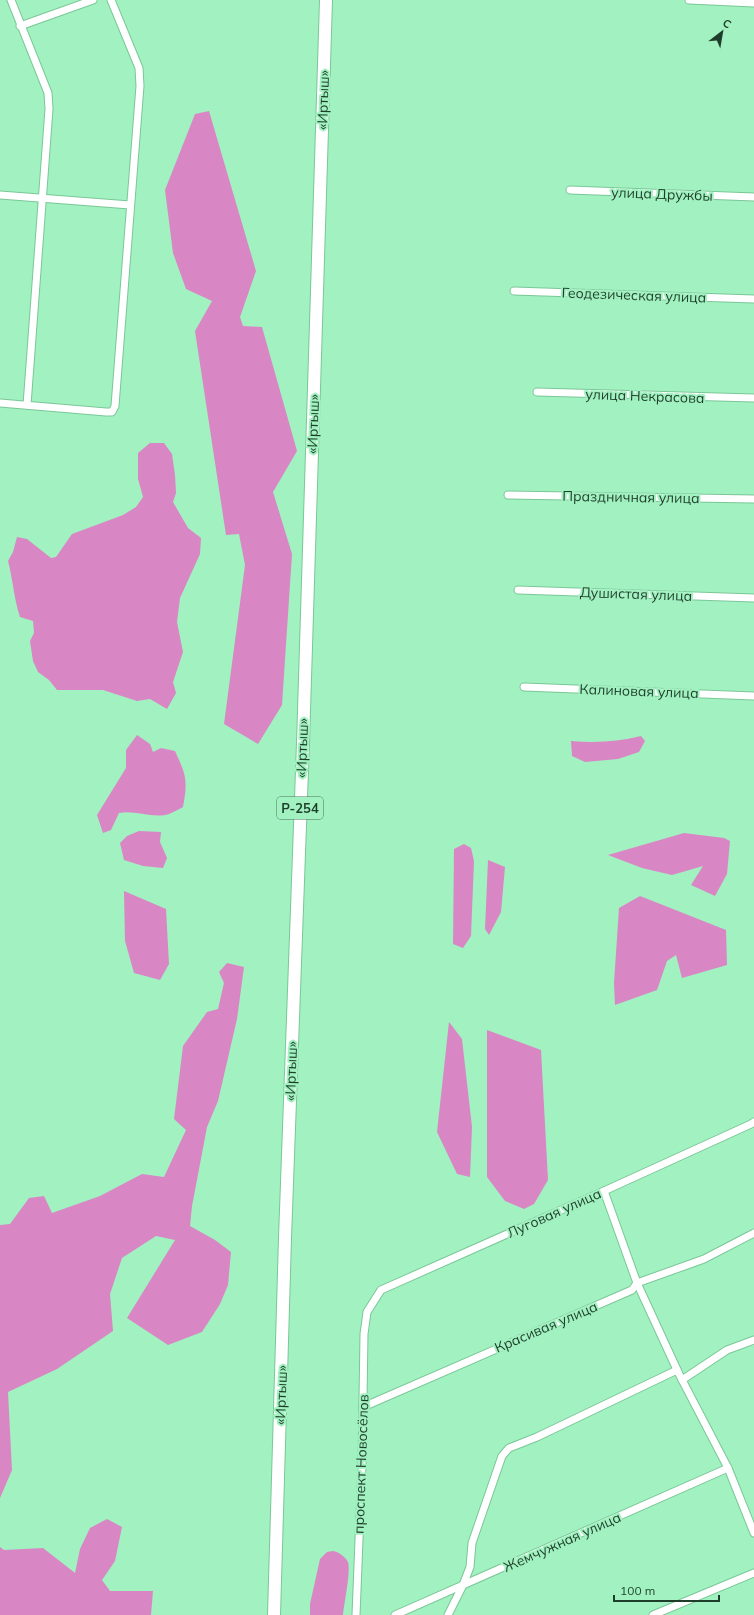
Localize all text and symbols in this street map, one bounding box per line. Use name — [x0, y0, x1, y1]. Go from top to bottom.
north arrow — [702, 12, 742, 52]
text: С — [720, 15, 734, 32]
street label: «Иртыш» — [313, 70, 333, 130]
street label: улица Дружбы — [611, 183, 713, 205]
street label: Геодезическая улица — [561, 283, 707, 307]
street label: улица Некрасова — [585, 385, 705, 407]
street label: «Иртыш» — [303, 394, 323, 454]
street label: Праздничная улица — [562, 487, 700, 507]
street label: Душистая улица — [580, 583, 692, 605]
street label: Калиновая улица — [579, 680, 699, 702]
street label: «Иртыш» — [292, 718, 312, 778]
road number: Р-254 — [277, 797, 323, 819]
street label: «Иртыш» — [281, 1041, 301, 1101]
street label: Луговая улица — [504, 1184, 604, 1242]
street label: Красивая улица — [492, 1297, 600, 1357]
street label: «Иртыш» — [271, 1365, 291, 1425]
street label: проспект Новосёлов — [350, 1394, 372, 1534]
street label: Жемчужная улица — [500, 1508, 624, 1576]
scale bar — [614, 1577, 719, 1603]
text: 100 m — [620, 1583, 655, 1598]

